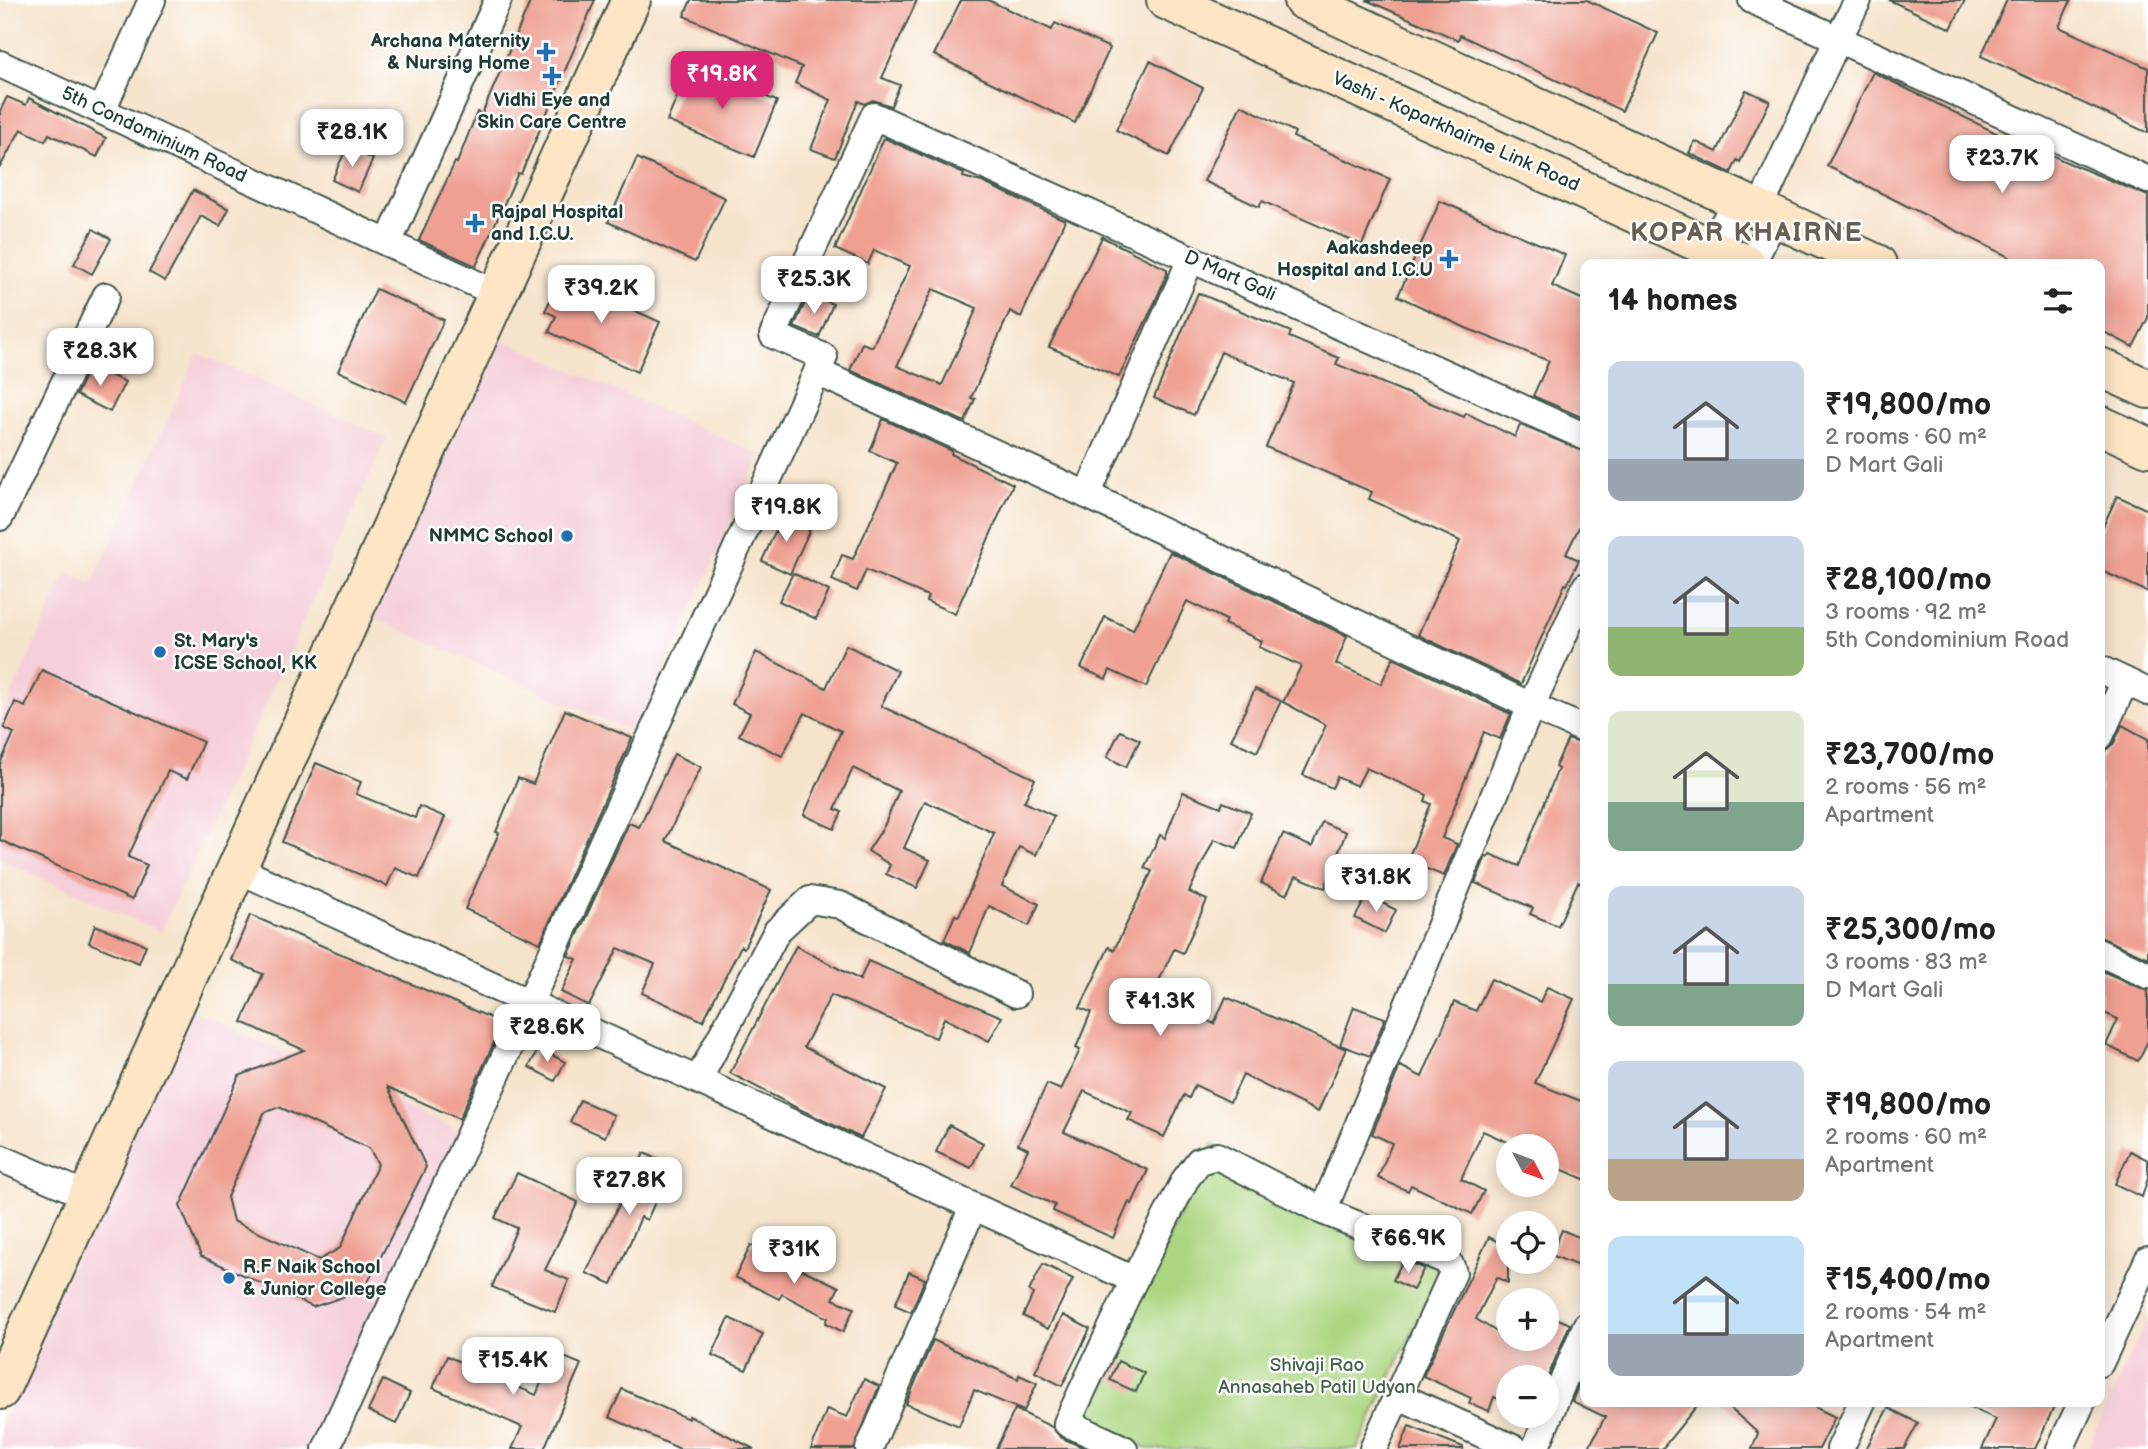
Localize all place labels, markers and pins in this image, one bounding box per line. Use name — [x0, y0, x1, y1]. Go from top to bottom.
place label: Archana Maternity & Nursing Home — [370, 30, 530, 75]
marker: Archana Maternity & Nursing Home — [536, 42, 556, 62]
pin: ₹19.8K — [665, 52, 779, 111]
marker: Vidhi Eye and Skin Care Centre — [542, 66, 562, 86]
place label: Vidhi Eye and Skin Care Centre — [478, 89, 627, 134]
pin: ₹28.1K — [295, 110, 409, 169]
pin: ₹23.7K — [1945, 136, 2059, 195]
place label: Rajpal Hospital and I.C.U. — [491, 201, 623, 246]
marker: Rajpal Hospital and I.C.U. — [465, 213, 485, 233]
place label: Aakashdeep Hospital and I.C.U — [1277, 237, 1433, 282]
marker: Aakashdeep Hospital and I.C.U — [1439, 249, 1459, 269]
pin: ₹25.3K — [757, 256, 871, 316]
pin: ₹39.2K — [544, 266, 658, 325]
pin: ₹28.3K — [43, 328, 157, 388]
pin: ₹19.8K — [729, 484, 843, 544]
place label: NMMC School — [429, 525, 553, 548]
marker: NMMC School — [559, 528, 575, 544]
place label: St. Mary's ICSE School, KK — [174, 630, 317, 675]
marker: St. Mary's ICSE School, KK — [152, 644, 168, 660]
pin: ₹31.8K — [1319, 855, 1433, 914]
pin: ₹41.3K — [1103, 978, 1217, 1038]
pin: ₹28.6K — [490, 1004, 604, 1064]
pin: ₹27.8K — [572, 1158, 686, 1217]
pin: ₹66.9K — [1351, 1216, 1465, 1275]
pin: ₹31K — [753, 1226, 835, 1286]
place label: R.F Naik School & Junior College — [243, 1256, 387, 1301]
marker: R.F Naik School & Junior College — [221, 1270, 237, 1286]
pin: ₹15.4K — [456, 1338, 570, 1397]

